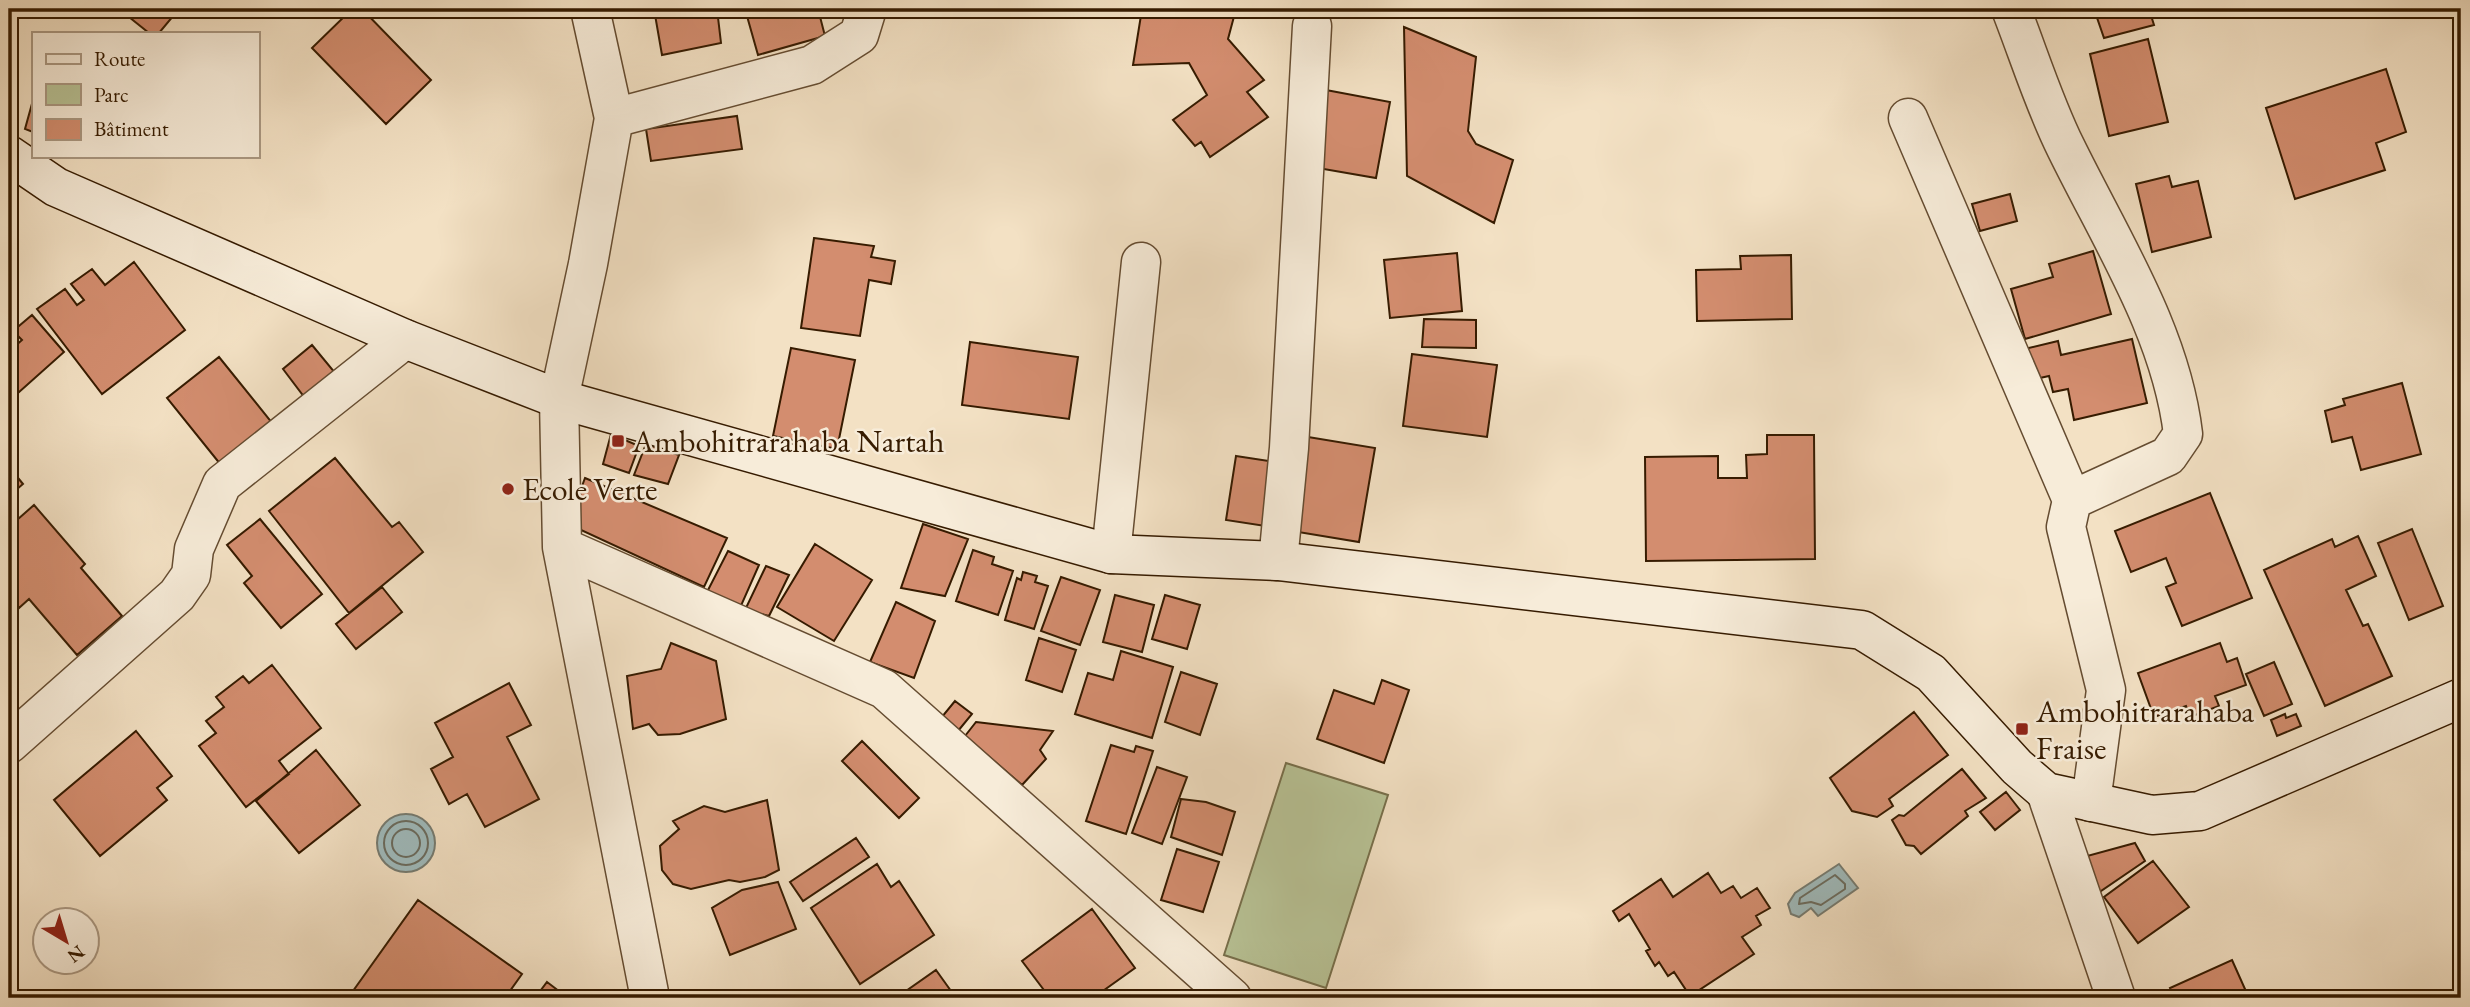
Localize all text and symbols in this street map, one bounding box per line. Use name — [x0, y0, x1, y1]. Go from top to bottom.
legend — [32, 32, 259, 158]
text: Route — [94, 45, 145, 72]
text: Parc — [94, 81, 128, 108]
text: Bâtiment — [94, 115, 169, 142]
place label: Ambohitrarahaba Nartah — [631, 420, 945, 462]
marker: Ambohitrarahaba Nartah — [610, 433, 626, 449]
place label: Ecole Verte — [522, 468, 658, 510]
marker: Ecole Verte — [500, 481, 516, 497]
place label: Ambohitrarahaba Fraise — [2035, 690, 2254, 769]
marker: Ambohitrarahaba Fraise — [2014, 721, 2030, 737]
north arrow — [32, 906, 102, 976]
text: N — [62, 939, 90, 969]

